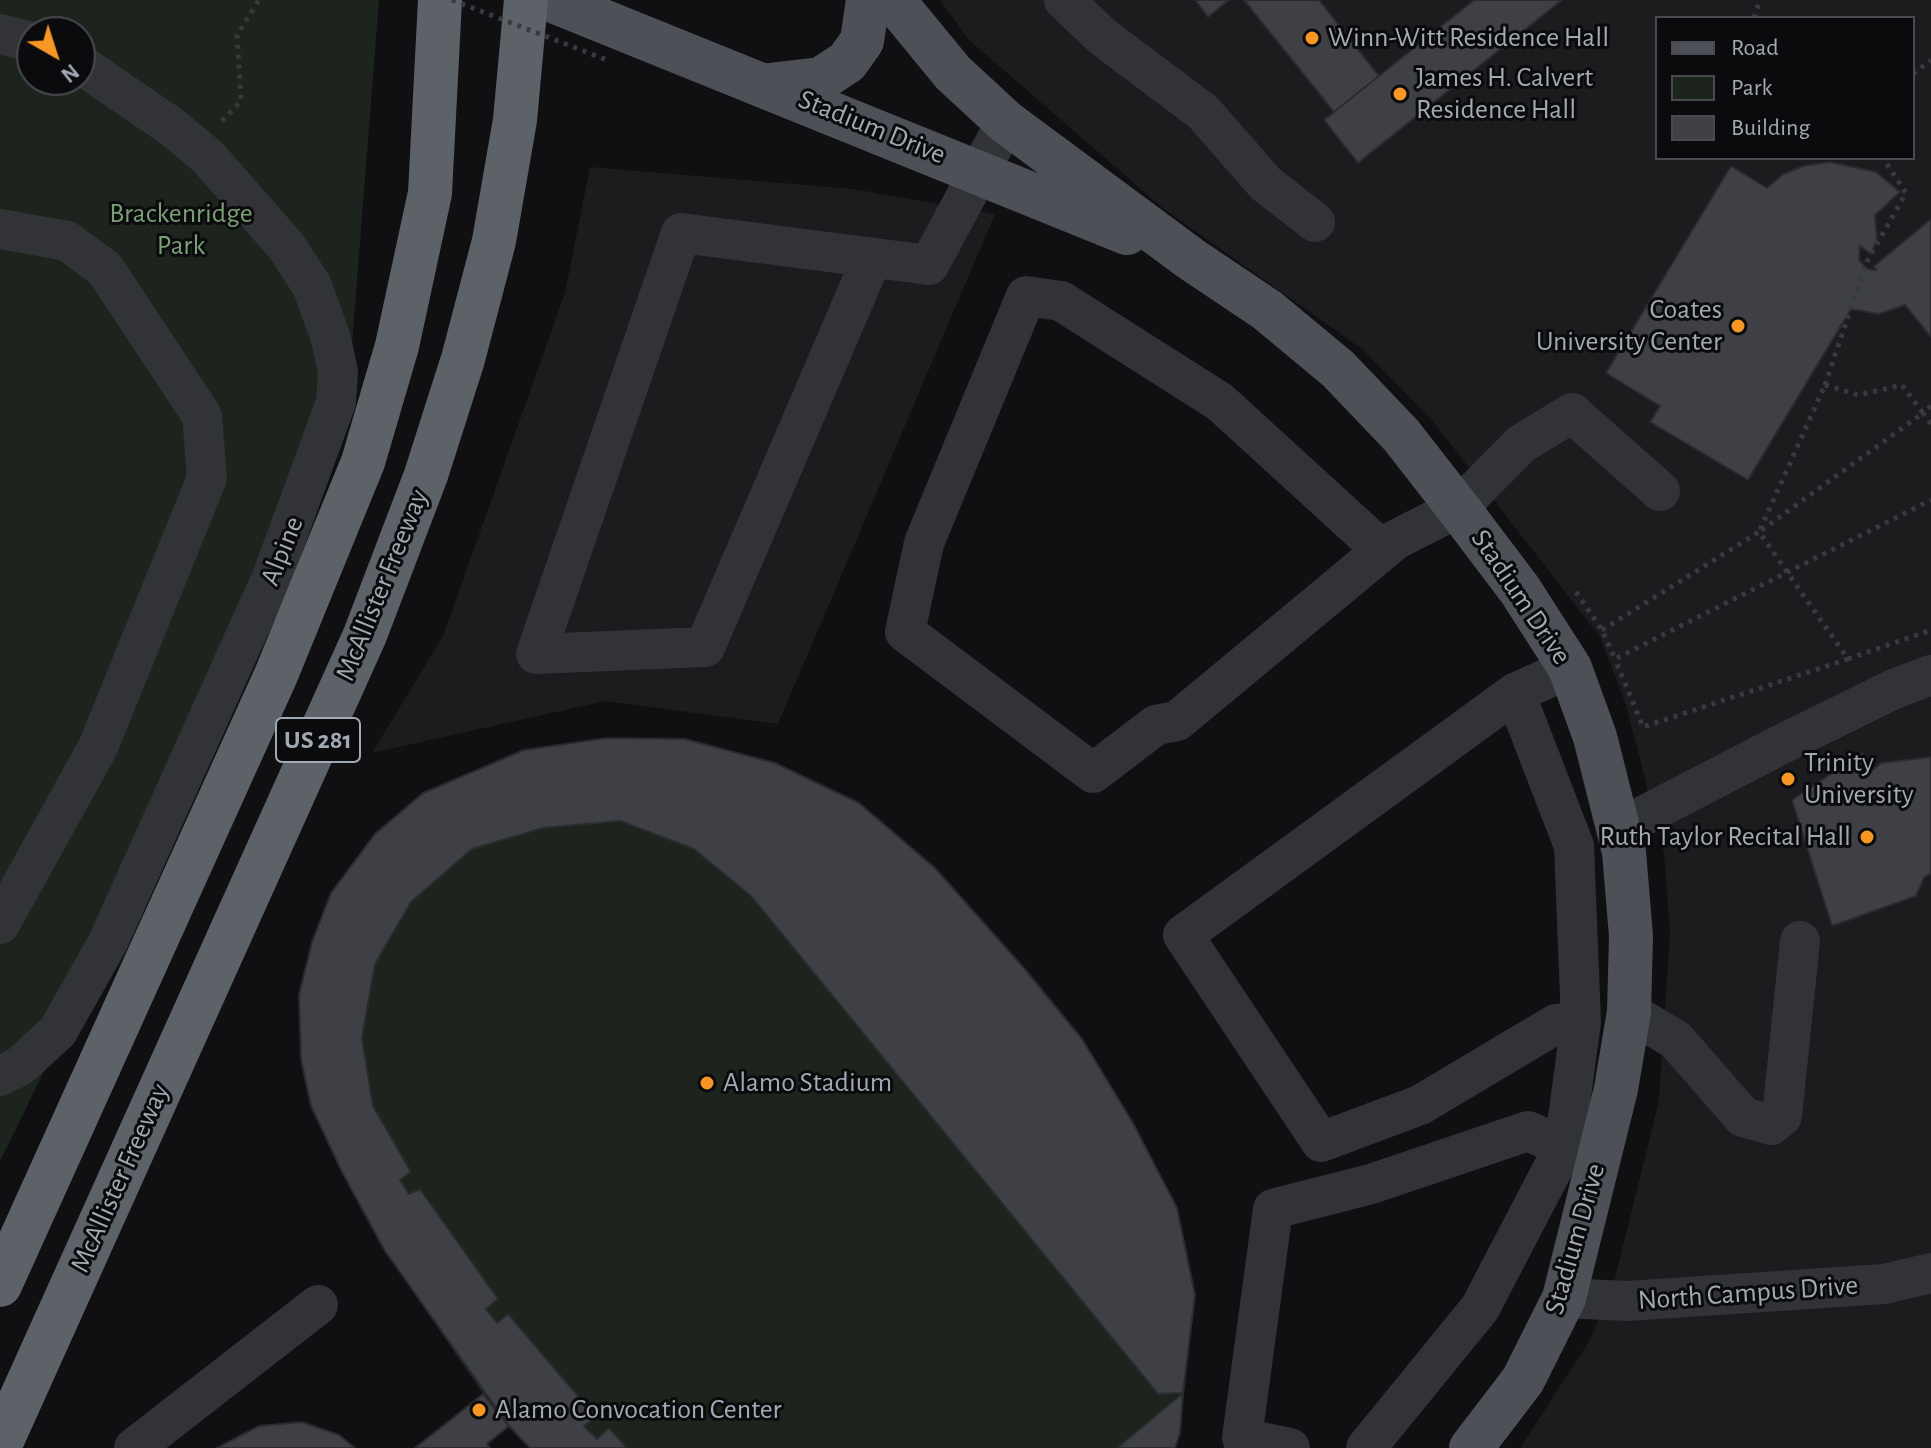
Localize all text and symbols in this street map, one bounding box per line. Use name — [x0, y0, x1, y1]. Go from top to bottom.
north arrow — [16, 16, 96, 96]
legend — [1655, 16, 1915, 160]
place label: Winn-Witt Residence Hall — [1328, 21, 1609, 55]
marker: Winn-Witt Residence Hall — [1303, 29, 1321, 47]
text: Road — [1731, 36, 1779, 60]
text: N — [57, 60, 83, 86]
place label: James H. Calvert Residence Hall — [1416, 61, 1593, 127]
text: Park — [1731, 76, 1772, 100]
street label: Stadium Drive — [794, 82, 950, 172]
marker: James H. Calvert Residence Hall — [1391, 85, 1409, 103]
text: Building — [1731, 116, 1810, 140]
park label: Brackenridge Park — [109, 197, 253, 263]
place label: Coates University Center — [1536, 293, 1722, 359]
marker: Coates University Center — [1729, 317, 1747, 335]
street label: McAllister Freeway — [328, 484, 436, 686]
street label: Alpine — [253, 512, 311, 590]
street label: Stadium Drive — [1464, 523, 1578, 671]
road number: US 281 — [276, 718, 360, 762]
place label: Trinity University — [1804, 746, 1914, 812]
marker: Trinity University — [1779, 770, 1797, 788]
place label: Ruth Taylor Recital Hall — [1599, 820, 1851, 854]
marker: Ruth Taylor Recital Hall — [1858, 828, 1876, 846]
place label: Alamo Stadium — [723, 1066, 892, 1100]
marker: Alamo Stadium — [698, 1074, 716, 1092]
street label: McAllister Freeway — [63, 1078, 177, 1278]
street label: Stadium Drive — [1537, 1160, 1613, 1318]
street label: North Campus Drive — [1637, 1269, 1859, 1317]
place label: Alamo Convocation Center — [495, 1393, 782, 1427]
marker: Alamo Convocation Center — [470, 1401, 488, 1419]

